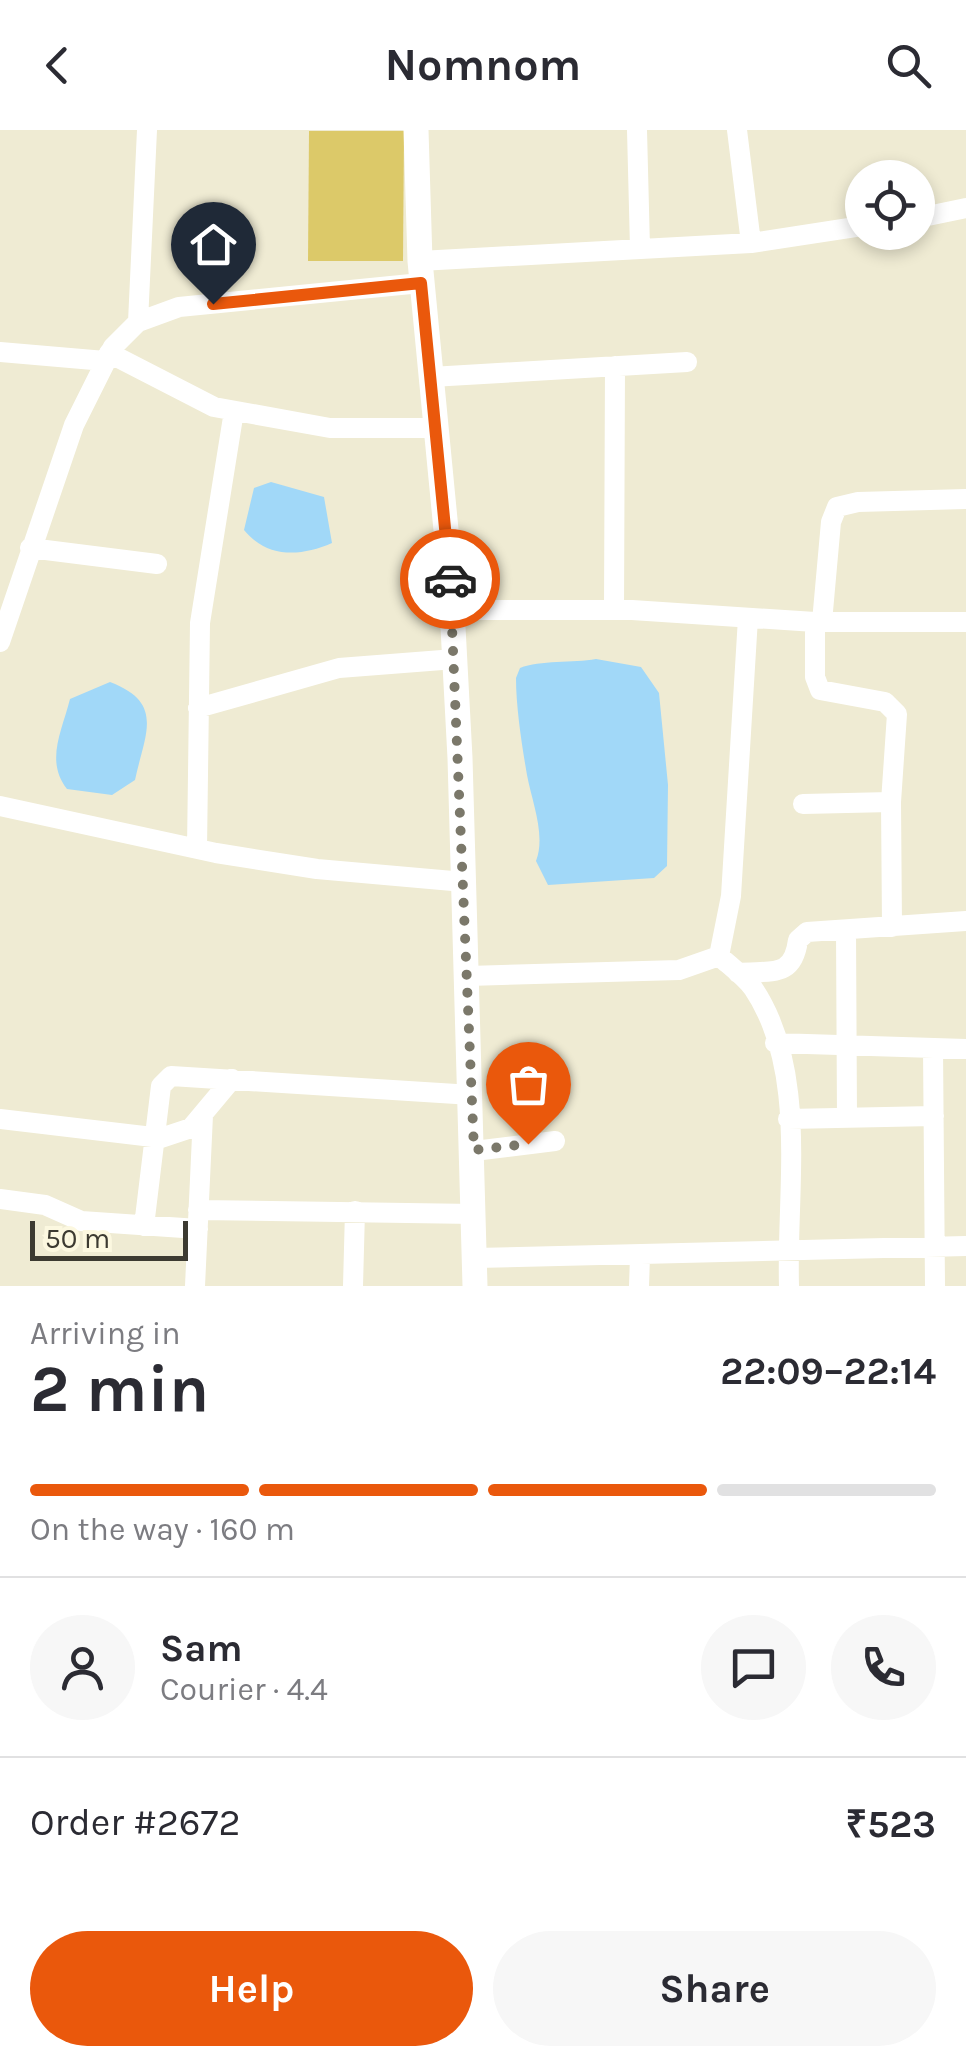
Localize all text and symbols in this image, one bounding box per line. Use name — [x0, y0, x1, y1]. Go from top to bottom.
icon: back — [30, 38, 85, 93]
icon: search — [881, 38, 936, 93]
text: Nomnom — [385, 39, 581, 91]
map controls — [845, 160, 935, 250]
button: locate — [845, 160, 935, 250]
pin — [171, 202, 256, 305]
icon: home — [186, 217, 241, 272]
courier — [400, 529, 500, 629]
icon: car — [423, 552, 478, 607]
pin — [486, 1042, 571, 1145]
icon: bag — [501, 1057, 556, 1112]
scale bar — [30, 1216, 188, 1260]
text: 50 m — [45, 1222, 110, 1255]
text: Arriving in — [30, 1315, 181, 1352]
text: 22:09–22:14 — [720, 1349, 936, 1394]
text: 2 min — [30, 1351, 209, 1427]
text: On the way · 160 m — [30, 1511, 295, 1548]
button: person — [30, 1615, 135, 1720]
button: chat — [701, 1615, 806, 1720]
button: phone — [831, 1615, 936, 1720]
text: Sam — [160, 1626, 243, 1671]
text: Courier · 4.4 — [160, 1671, 328, 1708]
text: Order #2672 — [30, 1800, 240, 1845]
text: ₹523 — [846, 1802, 936, 1847]
button: Help — [30, 1931, 473, 2046]
button: Share — [493, 1931, 936, 2046]

